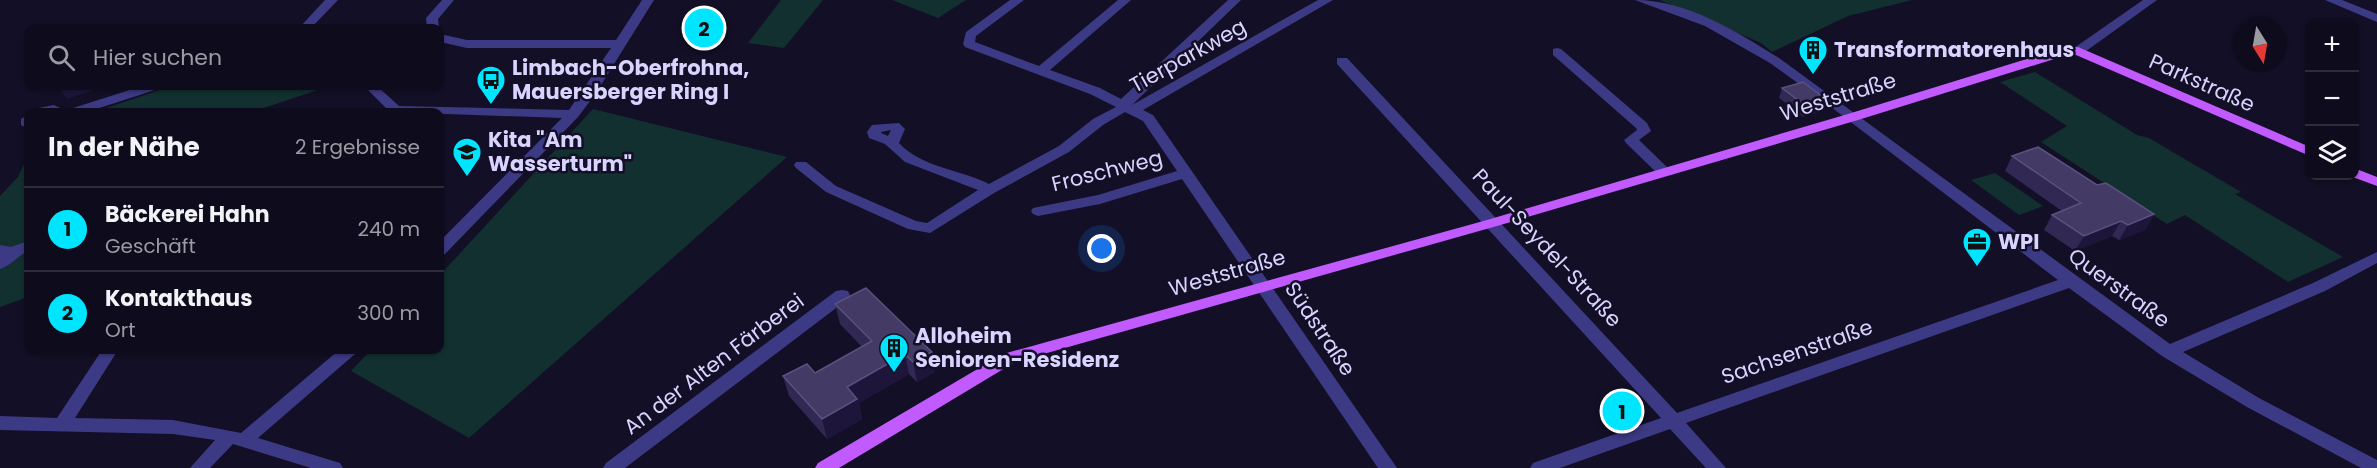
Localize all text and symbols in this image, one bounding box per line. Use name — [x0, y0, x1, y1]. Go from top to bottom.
pin: 2 — [684, 6, 724, 51]
street label: Tierparkweg — [1124, 12, 1251, 99]
north arrow — [2233, 18, 2287, 72]
map controls — [2305, 18, 2359, 180]
button: + — [2305, 18, 2359, 72]
search box — [24, 24, 444, 90]
building icon: Transformatorenhaus — [1797, 34, 1829, 76]
place label: Transformatorenhaus — [1834, 35, 2074, 64]
icon: search — [45, 41, 78, 74]
text: Hier suchen — [93, 42, 222, 73]
street label: Parkstraße — [2145, 46, 2260, 119]
place label: Limbach-Oberfrohna, Mauersberger Ring I — [512, 53, 749, 106]
bus stop icon: Limbach-Oberfrohna, Mauersberger Ring I — [475, 64, 507, 106]
street label: Weststraße — [1776, 65, 1900, 128]
button: − — [2305, 72, 2359, 126]
place label: Kita "Am Wasserturm" — [488, 125, 632, 178]
button: layers — [2305, 126, 2359, 180]
text: In der Nähe — [48, 129, 200, 165]
text: 2 Ergebnisse — [295, 133, 420, 161]
school or university icon: Kita "Am Wasserturm" — [451, 136, 483, 178]
street label: Froschweg — [1048, 143, 1165, 198]
street label: Paul-Seydel-Straße — [1466, 162, 1629, 333]
text: Bäckerei Hahn — [105, 199, 270, 230]
text: 1 — [64, 215, 71, 243]
text: 240 m — [357, 215, 420, 243]
office icon: WPI — [1961, 226, 1993, 268]
place label: WPI — [1998, 227, 2039, 256]
text: Geschäft — [105, 232, 196, 260]
your location — [1087, 234, 1116, 263]
street label: Querstraße — [2063, 241, 2176, 334]
street label: Weststraße — [1165, 242, 1289, 303]
street label: Südstraße — [1278, 276, 1363, 382]
text: Kontakthaus — [105, 283, 252, 314]
street label: An der Alten Färberei — [618, 286, 810, 441]
text: 2 — [62, 299, 73, 327]
text: 300 m — [357, 299, 420, 327]
street label: Sachsenstraße — [1717, 312, 1876, 391]
text: Ort — [105, 316, 135, 344]
place label: Alloheim Senioren-Residenz — [915, 321, 1119, 374]
building icon: Alloheim Senioren-Residenz — [878, 332, 910, 374]
pin: 1 — [1602, 388, 1642, 434]

